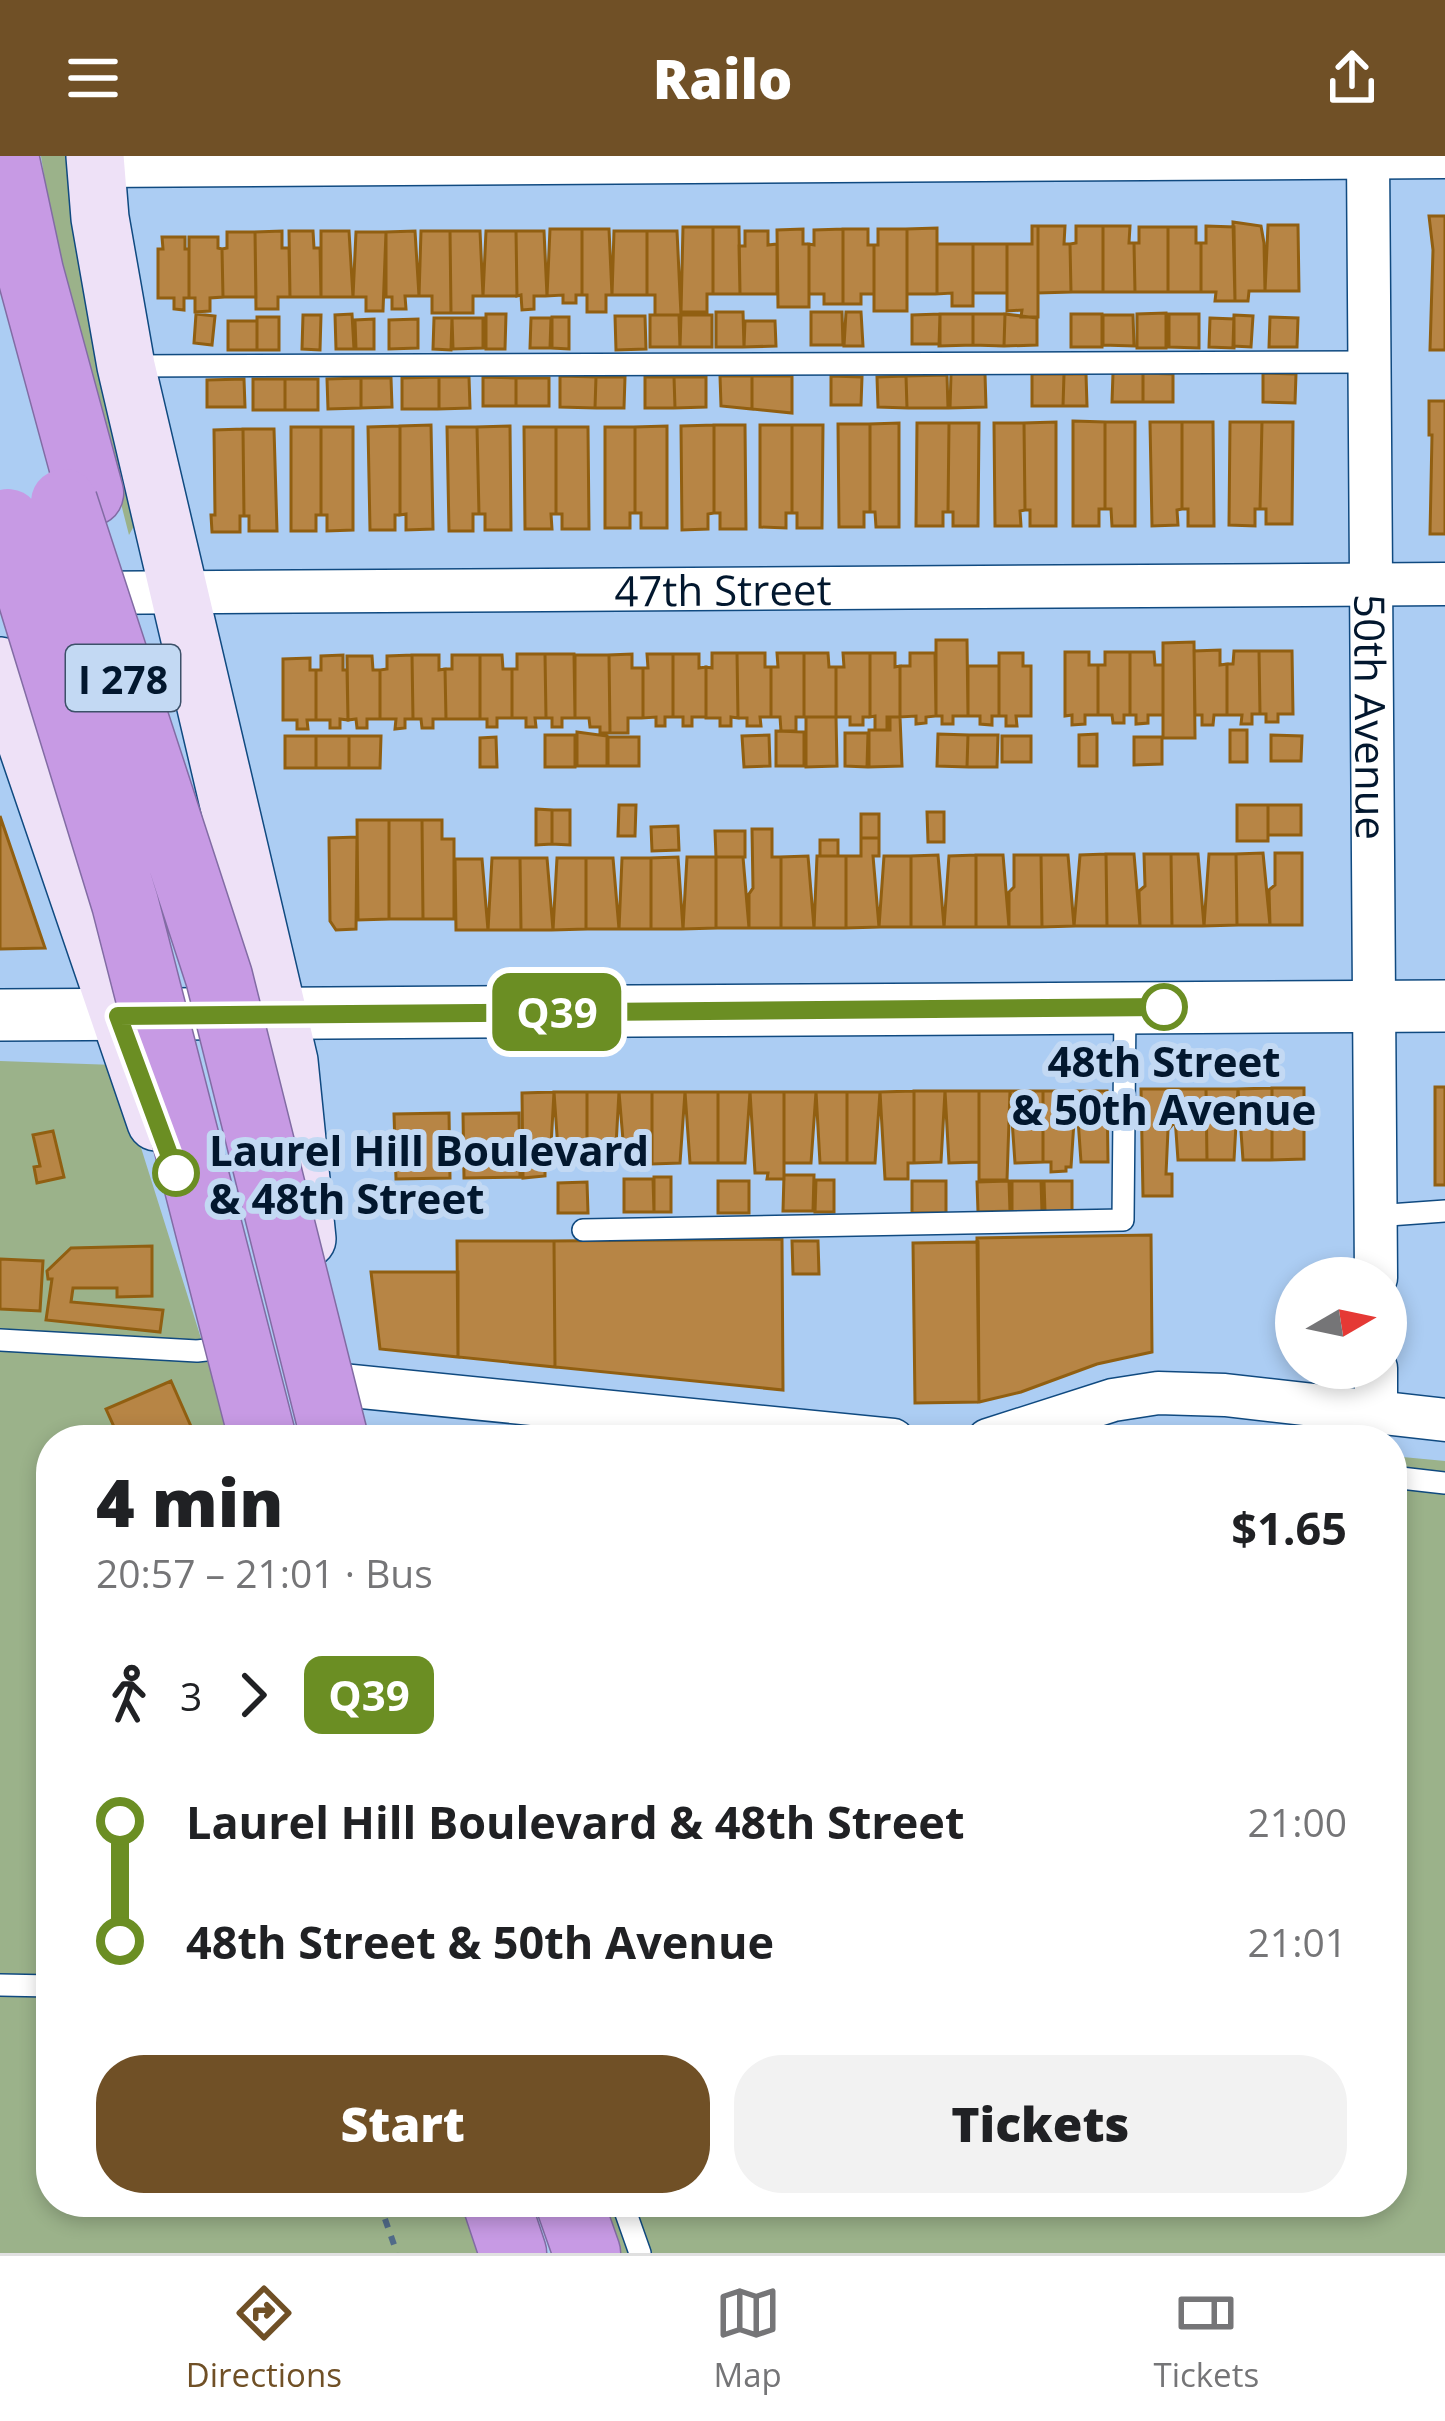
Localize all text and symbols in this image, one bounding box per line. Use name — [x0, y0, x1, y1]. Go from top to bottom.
text: Railo — [653, 41, 792, 115]
icon: menu — [60, 45, 126, 111]
icon: share — [1319, 45, 1385, 111]
street label: 47th Street — [614, 560, 832, 618]
street label: 50th Avenue — [1343, 594, 1401, 840]
road number: I 278 — [66, 645, 180, 711]
line badge: Q39 — [488, 973, 626, 1051]
text: Q39 — [516, 983, 598, 1040]
marker: 48th Street & 50th Avenue — [1142, 985, 1186, 1029]
place label: 48th Street & 50th Avenue — [1012, 1032, 1316, 1137]
place label: Laurel Hill Boulevard & 48th Street — [209, 1121, 649, 1226]
marker: Laurel Hill Boulevard & 48th Street — [154, 1151, 198, 1195]
north arrow — [1275, 1257, 1407, 1389]
map controls — [1275, 1257, 1407, 1389]
text: 4 min — [96, 1456, 284, 1546]
text: $1.65 — [1231, 1497, 1347, 1558]
text: 20:57 – 21:01 · Bus — [96, 1546, 433, 1599]
icon: walk — [96, 1662, 162, 1728]
icon: forward — [220, 1662, 286, 1728]
text: Q39 — [328, 1666, 410, 1723]
text: 3 — [180, 1669, 202, 1722]
text: Laurel Hill Boulevard & 48th Street — [186, 1791, 964, 1852]
text: 21:00 — [1248, 1795, 1347, 1848]
text: 48th Street & 50th Avenue — [186, 1911, 774, 1972]
text: 21:01 — [1248, 1915, 1347, 1968]
button: Start — [96, 2055, 710, 2193]
button: Tickets — [734, 2055, 1347, 2193]
tab: Directions — [186, 2280, 342, 2397]
tab: Map — [714, 2280, 782, 2397]
tab: Tickets — [1153, 2280, 1259, 2397]

